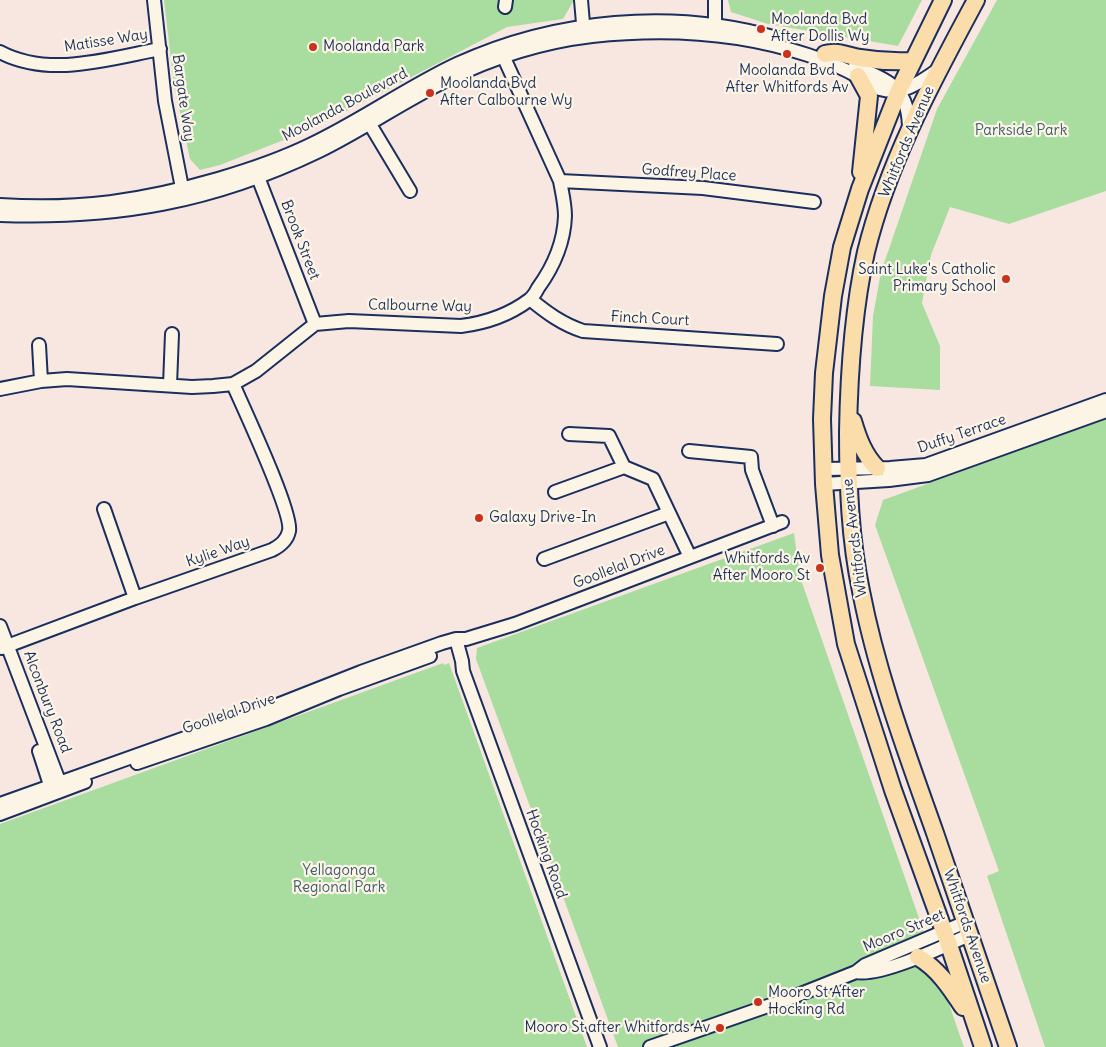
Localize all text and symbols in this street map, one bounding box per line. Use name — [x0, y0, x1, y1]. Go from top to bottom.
place label: Moolanda Bvd After Dollis Wy — [771, 11, 869, 46]
marker: Moolanda Bvd After Dollis Wy — [755, 23, 767, 35]
street label: Matisse Way — [63, 26, 149, 56]
place label: Moolanda Park — [323, 38, 424, 56]
marker: Moolanda Park — [307, 41, 319, 53]
marker: Moolanda Bvd After Whitfords Av — [781, 48, 793, 60]
street label: Bargate Way — [168, 53, 198, 143]
place label: Moolanda Bvd After Whitfords Av — [726, 62, 848, 97]
street label: Moolanda Boulevard — [279, 64, 411, 146]
place label: Moolanda Bvd After Calbourne Wy — [440, 75, 573, 110]
street label: Whitfords Avenue — [875, 84, 939, 200]
marker: Moolanda Bvd After Calbourne Wy — [424, 87, 436, 99]
park label: Parkside Park — [975, 122, 1067, 140]
street label: Godfrey Place — [641, 161, 737, 185]
street label: Brook Street — [277, 198, 323, 282]
place label: Saint Luke's Catholic Primary School — [858, 261, 996, 296]
marker: Saint Luke's Catholic Primary School — [1000, 273, 1012, 285]
street label: Calbourne Way — [368, 296, 472, 316]
street label: Finch Court — [610, 308, 690, 330]
street label: Duffy Terrace — [915, 410, 1009, 458]
street label: Whitfords Avenue — [839, 478, 871, 598]
place label: Galaxy Drive-In — [489, 509, 596, 527]
marker: Galaxy Drive-In — [473, 512, 485, 524]
street label: Kylie Way — [184, 533, 252, 571]
street label: Goollelal Drive — [571, 541, 667, 593]
place label: Whitfords Av After Mooro St — [713, 550, 810, 585]
marker: Whitfords Av After Mooro St — [814, 562, 826, 574]
street label: Alconbury Road — [19, 648, 75, 756]
street label: Goollelal Drive — [180, 690, 278, 738]
street label: Hocking Road — [522, 807, 570, 901]
park label: Yellagonga Regional Park — [293, 862, 385, 897]
street label: Whitfords Avenue — [939, 867, 995, 985]
street label: Mooro Street — [860, 906, 948, 956]
place label: Mooro St After Hocking Rd — [768, 984, 865, 1019]
marker: Mooro St After Hocking Rd — [752, 996, 764, 1008]
place label: Mooro St after Whitfords Av — [524, 1019, 710, 1037]
marker: Mooro St after Whitfords Av — [714, 1022, 726, 1034]

